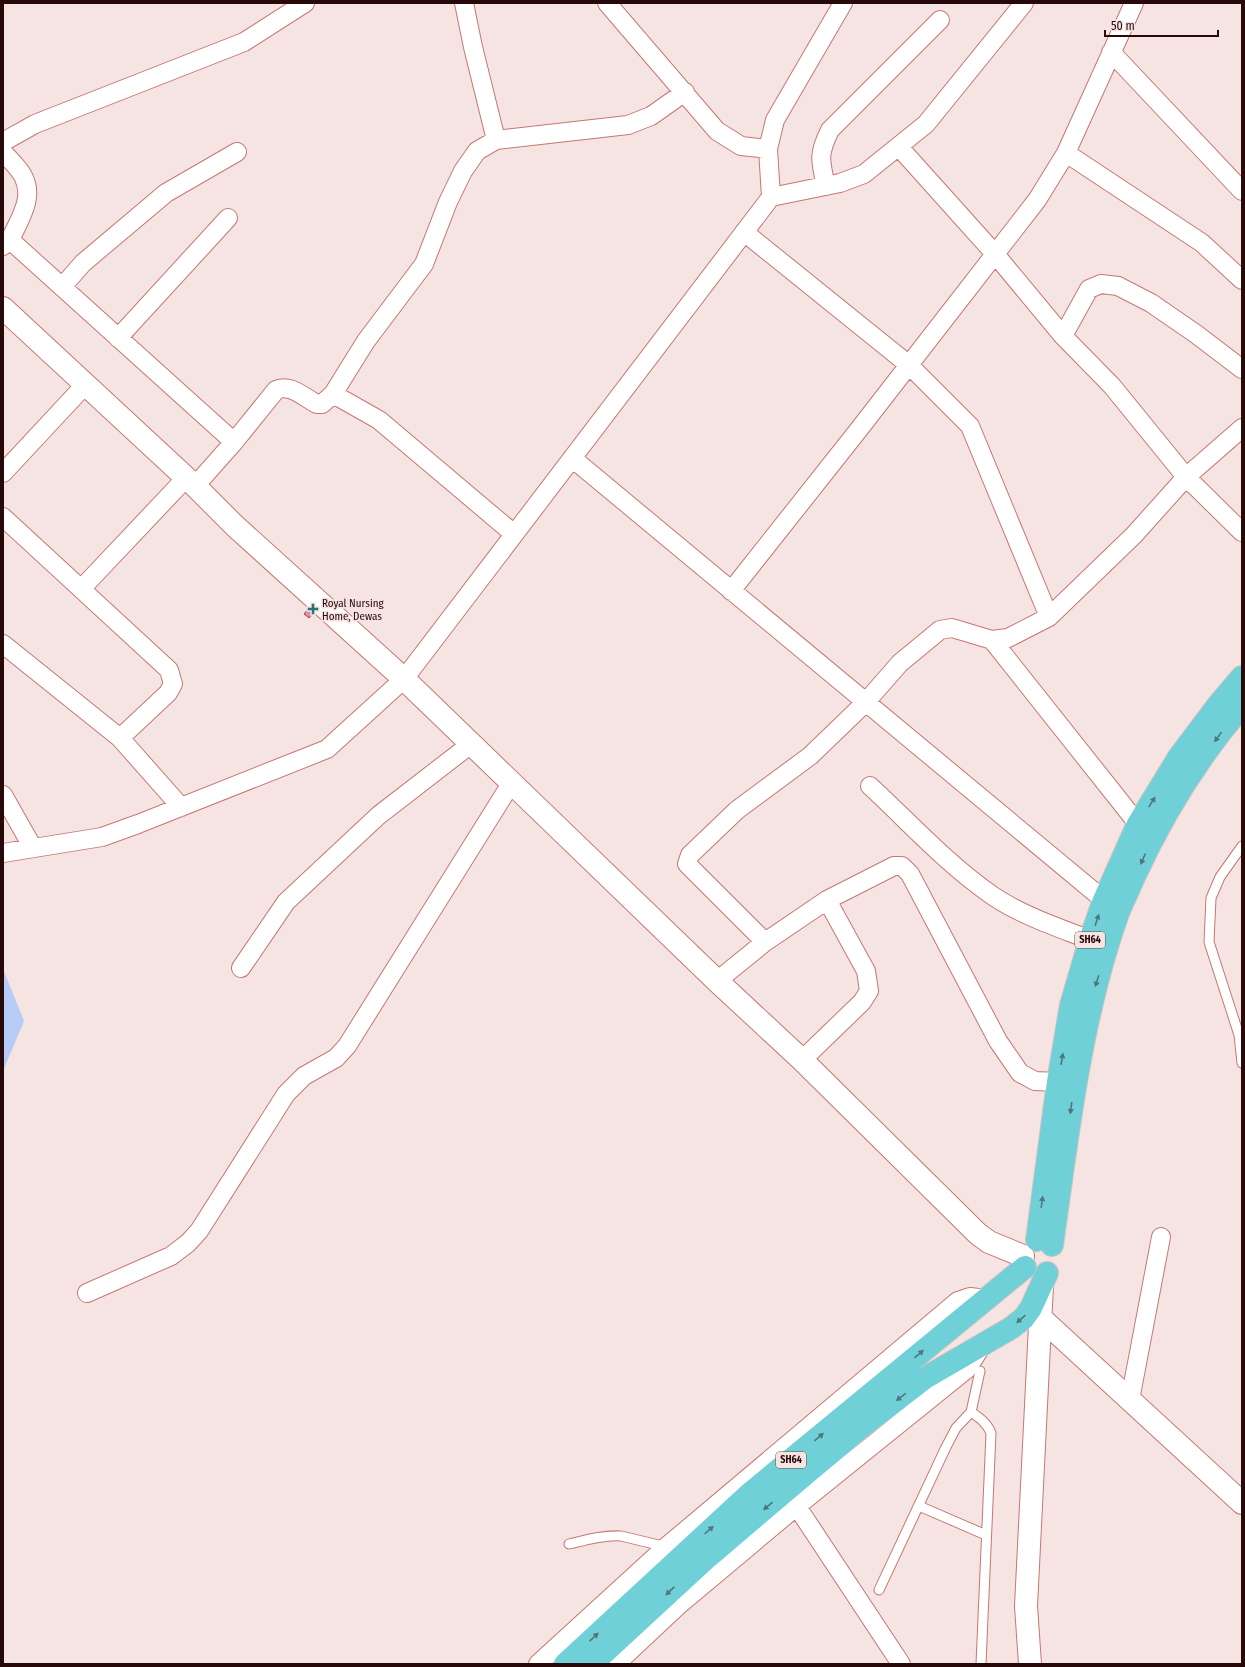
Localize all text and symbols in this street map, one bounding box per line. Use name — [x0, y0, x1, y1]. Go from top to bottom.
scale bar — [1105, 12, 1218, 38]
text: 50 m — [1111, 19, 1135, 33]
place label: Royal Nursing Home, Dewas — [322, 597, 384, 623]
marker: Royal Nursing Home, Dewas — [307, 603, 319, 615]
one-way arrow — [1214, 732, 1222, 742]
one-way arrow — [1148, 796, 1155, 808]
one-way arrow — [1139, 853, 1146, 865]
one-way arrow — [1094, 913, 1100, 925]
road number: SH64 — [1075, 932, 1105, 948]
one-way arrow — [1094, 975, 1100, 987]
one-way arrow — [1059, 1053, 1065, 1065]
one-way arrow — [1068, 1102, 1074, 1114]
one-way arrow — [1039, 1196, 1045, 1208]
one-way arrow — [1016, 1314, 1027, 1323]
one-way arrow — [914, 1350, 925, 1358]
one-way arrow — [895, 1392, 906, 1401]
one-way arrow — [814, 1432, 824, 1441]
road number: SH64 — [776, 1452, 806, 1468]
one-way arrow — [762, 1501, 773, 1510]
one-way arrow — [705, 1526, 714, 1535]
one-way arrow — [665, 1587, 675, 1596]
one-way arrow — [588, 1633, 599, 1642]

